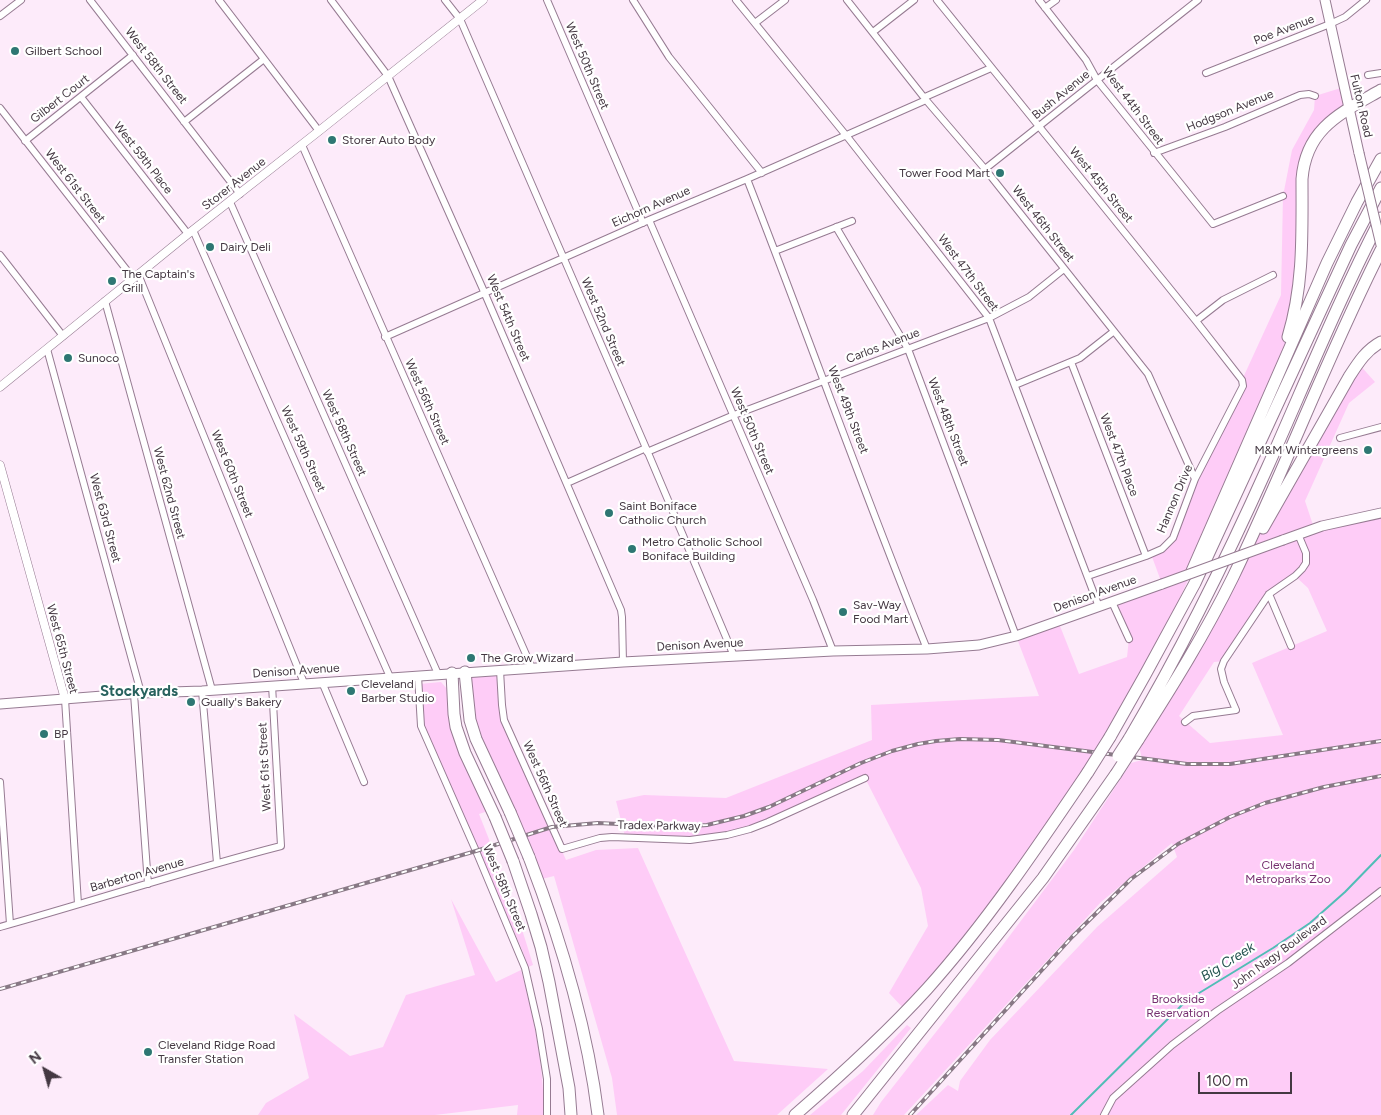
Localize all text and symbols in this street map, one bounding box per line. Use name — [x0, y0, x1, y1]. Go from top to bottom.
street label: Poe Avenue — [1252, 12, 1316, 48]
street label: West 50th Street — [562, 20, 612, 112]
street label: West 58th Street — [122, 25, 190, 107]
place label: Gilbert School — [25, 44, 102, 58]
marker: Gilbert School — [9, 45, 21, 57]
street label: West 44th Street — [1099, 64, 1167, 148]
street label: Bush Avenue — [1029, 67, 1093, 123]
street label: Gilbert Court — [28, 72, 92, 126]
street label: Fulton Road — [1347, 73, 1375, 139]
street label: Hodgson Avenue — [1184, 87, 1276, 135]
street label: West 59th Place — [110, 119, 176, 197]
place label: Storer Auto Body — [342, 133, 435, 147]
marker: Storer Auto Body — [326, 134, 338, 146]
street label: West 45th Street — [1066, 144, 1136, 226]
street label: West 61st Street — [42, 146, 108, 226]
street label: Storer Avenue — [199, 155, 269, 213]
place label: Tower Food Mart — [899, 166, 990, 180]
marker: Tower Food Mart — [994, 167, 1006, 179]
street label: Eichorn Avenue — [610, 183, 692, 231]
street label: West 46th Street — [1009, 183, 1077, 265]
street label: West 47th Street — [934, 232, 1002, 314]
place label: Dairy Deli — [220, 240, 271, 254]
marker: Dairy Deli — [204, 241, 216, 253]
place label: The Captain's Grill — [122, 267, 195, 295]
street label: West 54th Street — [483, 272, 533, 364]
marker: The Captain's Grill — [106, 275, 118, 287]
street label: West 52nd Street — [578, 276, 628, 368]
street label: Carlos Avenue — [844, 325, 922, 367]
place label: Sunoco — [78, 351, 119, 365]
marker: Sunoco — [62, 352, 74, 364]
street label: West 56th Street — [402, 357, 452, 447]
street label: West 49th Street — [825, 364, 871, 456]
street label: West 48th Street — [925, 376, 971, 468]
street label: West 50th Street — [727, 385, 777, 477]
street label: West 58th Street — [319, 388, 369, 478]
street label: West 59th Street — [278, 404, 328, 494]
street label: West 47th Place — [1097, 412, 1141, 498]
street label: West 60th Street — [208, 428, 256, 520]
place label: M&M Wintergreens — [1254, 443, 1358, 457]
marker: M&M Wintergreens — [1362, 444, 1374, 456]
street label: West 62nd Street — [150, 446, 188, 540]
street label: Hannon Drive — [1154, 463, 1196, 535]
street label: West 63rd Street — [86, 472, 124, 564]
place label: Saint Boniface Catholic Church — [619, 499, 706, 527]
marker: Saint Boniface Catholic Church — [603, 507, 615, 519]
place label: Metro Catholic School Boniface Building — [642, 535, 762, 563]
marker: Metro Catholic School Boniface Building — [626, 543, 638, 555]
street label: Denison Avenue — [1052, 572, 1138, 616]
place label: Sav-Way Food Mart — [853, 598, 908, 626]
street label: West 65th Street — [43, 603, 81, 695]
marker: Sav-Way Food Mart — [837, 606, 849, 618]
street label: Denison Avenue — [656, 636, 744, 654]
place label: The Grow Wizard — [481, 651, 574, 665]
marker: The Grow Wizard — [465, 652, 477, 664]
street label: Denison Avenue — [252, 661, 340, 681]
place label: Cleveland Barber Studio — [361, 677, 434, 705]
district label: Stockyards — [100, 683, 178, 701]
marker: Cleveland Barber Studio — [345, 685, 357, 697]
place label: Gually's Bakery — [201, 695, 282, 709]
marker: Gually's Bakery — [185, 696, 197, 708]
street label: West 61st Street — [255, 722, 275, 812]
place label: BP — [54, 727, 68, 741]
marker: BP — [38, 728, 50, 740]
street label: West 56th Street — [520, 739, 570, 829]
street label: Tradex Parkway — [617, 818, 701, 834]
street label: West 58th Street — [479, 843, 529, 933]
street label: Barberton Avenue — [88, 855, 186, 895]
park label: Cleveland Metroparks Zoo — [1245, 858, 1331, 886]
street label: John Nagy Boulevard — [1228, 914, 1330, 992]
water label: Big Creek — [1198, 939, 1258, 985]
park label: Brookside Reservation — [1146, 992, 1210, 1020]
place label: Cleveland Ridge Road Transfer Station — [158, 1038, 275, 1066]
north arrow — [20, 1045, 70, 1095]
marker: Cleveland Ridge Road Transfer Station — [142, 1046, 154, 1058]
text: N — [26, 1048, 45, 1068]
scale bar — [1201, 1062, 1295, 1094]
text: 100 m — [1206, 1072, 1248, 1090]

